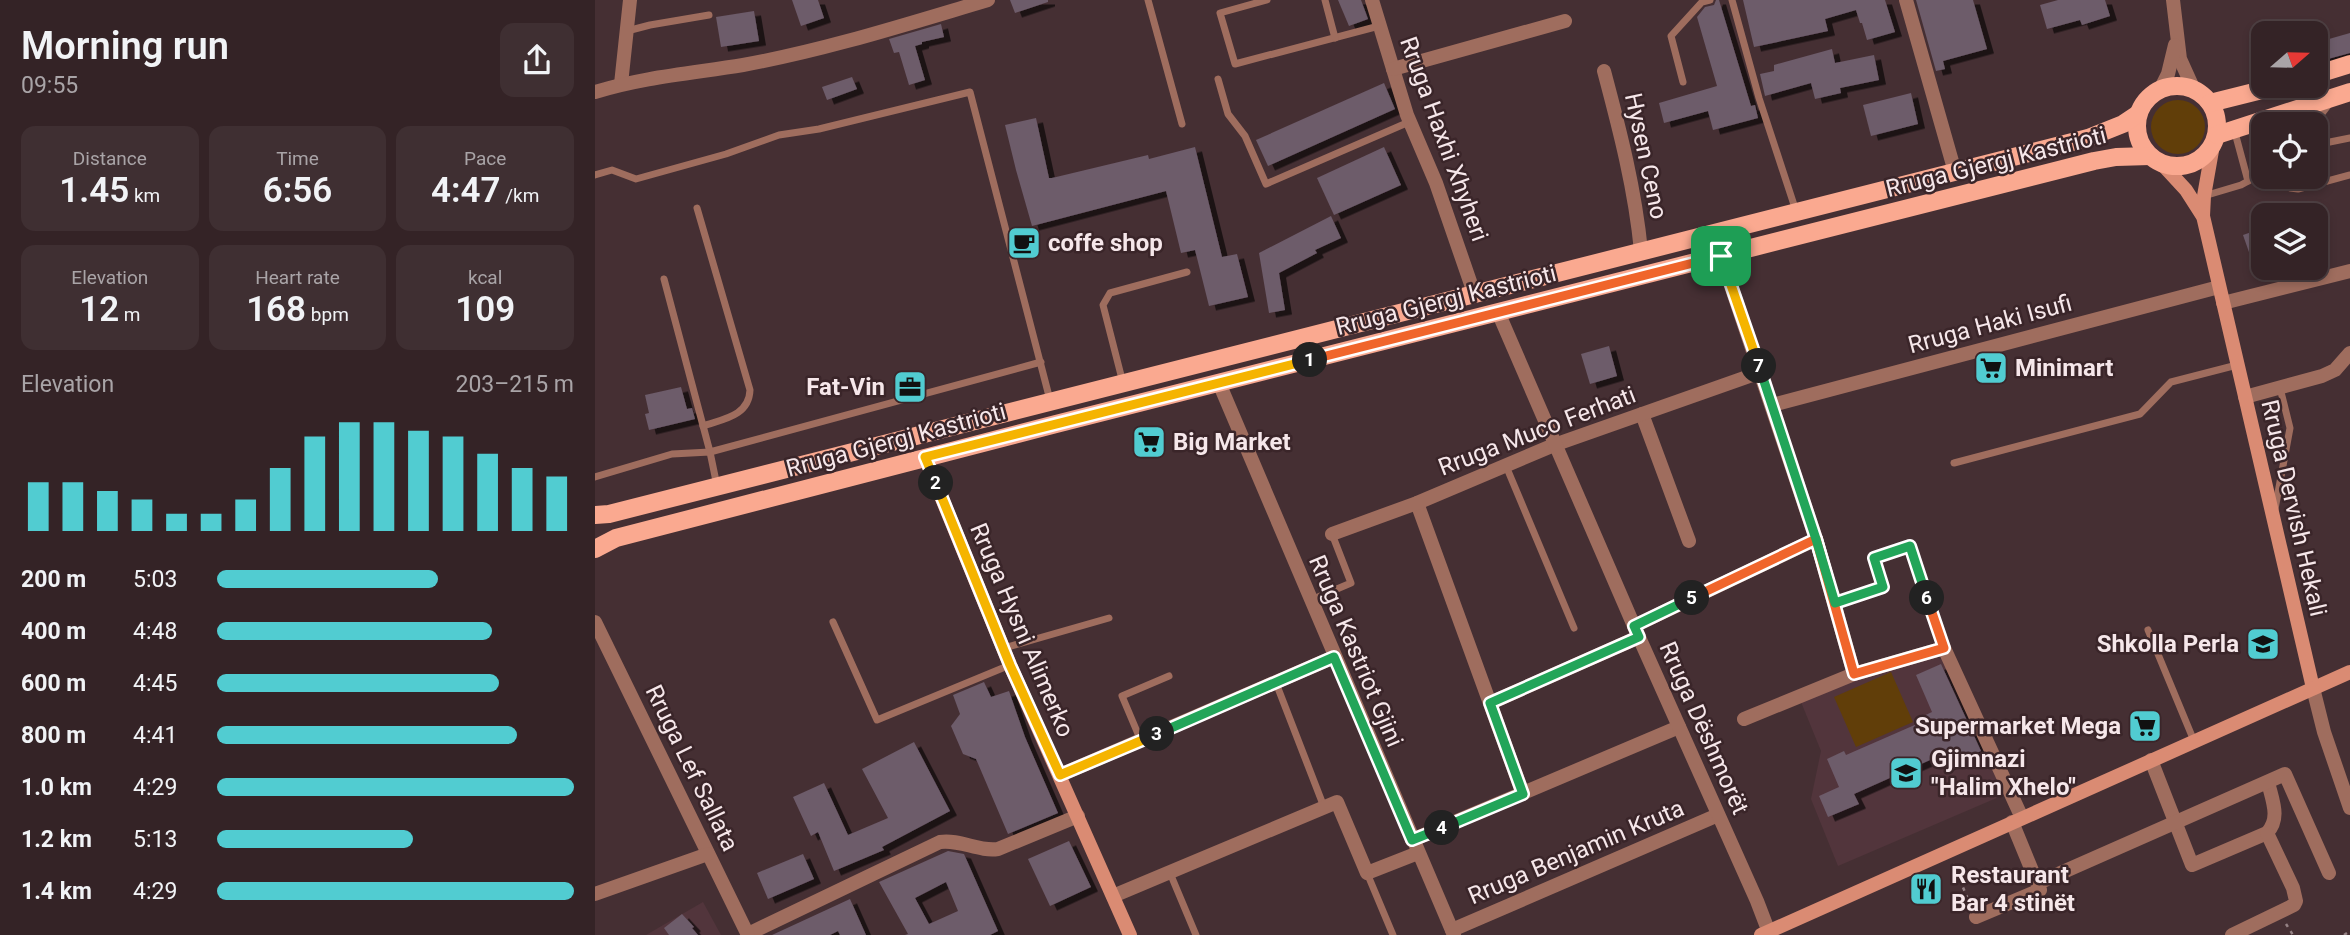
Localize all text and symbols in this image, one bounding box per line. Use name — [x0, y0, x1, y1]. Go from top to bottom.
north arrow — [2251, 21, 2327, 98]
map controls — [2251, 21, 2328, 280]
button: share — [500, 23, 574, 97]
text: Morning run — [21, 24, 229, 68]
street label: Rruga Haxhi Xhyheri — [1394, 33, 1494, 245]
text: 09:55 — [21, 72, 78, 99]
street label: Hysen Ceno — [1619, 90, 1673, 222]
button: locate — [2251, 112, 2328, 189]
street label: Rruga Gjergj Kastrioti — [1883, 121, 2109, 203]
text: Distance — [73, 147, 147, 170]
text: Time — [276, 147, 319, 170]
text: Pace — [464, 147, 506, 170]
text: 1.45 — [59, 170, 129, 211]
text: 6:56 — [263, 170, 332, 211]
text: 4:47 — [431, 170, 501, 211]
text: km — [129, 184, 160, 207]
text: /km — [501, 184, 539, 207]
button: layers — [2251, 203, 2328, 280]
cafe icon: coffe shop — [1005, 224, 1043, 262]
pin — [1691, 226, 1751, 286]
place label: coffe shop — [1048, 229, 1163, 257]
icon: arrive — [1702, 237, 1740, 275]
street label: Rruga Gjergj Kastrioti — [1333, 259, 1559, 341]
text: Elevation — [71, 266, 148, 289]
text: Heart rate — [255, 266, 340, 289]
text: kcal — [468, 266, 502, 289]
text: 12 — [79, 289, 119, 330]
text: 168 — [246, 289, 306, 330]
text: 109 — [455, 289, 515, 330]
street label: Rruga Haki Isufi — [1905, 289, 2075, 359]
text: m — [119, 303, 141, 326]
text: bpm — [306, 303, 349, 326]
pin: 1 — [1293, 342, 1327, 378]
text: 1 — [1304, 348, 1315, 371]
pin: 7 — [1741, 348, 1777, 384]
supermarket icon: Minimart — [1972, 349, 2010, 387]
text: 7 — [1753, 354, 1764, 377]
place label: Minimart — [2015, 354, 2113, 382]
office icon: Fat-Vin — [891, 368, 929, 406]
text: Elevation — [21, 371, 114, 398]
text: 203–215 m — [455, 371, 574, 398]
place label: Fat-Vin — [806, 373, 885, 401]
street label: Rruga Muco Ferhati — [1434, 381, 1640, 481]
street label: Rruga Gjergj Kastrioti — [783, 397, 1009, 483]
street label: Rruga Dervish Hekali — [2255, 397, 2333, 619]
supermarket icon: Big Market — [1130, 423, 1168, 461]
place label: Big Market — [1173, 428, 1291, 456]
pin: 2 — [919, 466, 953, 500]
text: 2 — [930, 471, 941, 494]
street label: Rruga Hysni Alimerko — [964, 519, 1080, 741]
street label: Rruga Kastriot Gjini — [1303, 551, 1409, 751]
text: 200 m — [21, 566, 86, 593]
text: 5:03 — [133, 566, 177, 593]
pin: 5 — [1675, 580, 1709, 616]
pin: 6 — [1909, 580, 1945, 616]
text: 5 — [1686, 586, 1697, 609]
text: 6 — [1921, 586, 1932, 609]
text: 400 m — [21, 618, 86, 645]
text: 4:48 — [133, 618, 177, 645]
school or university icon: Shkolla Perla — [2244, 625, 2282, 663]
place label: Shkolla Perla — [2097, 630, 2239, 658]
street label: Rruga Dëshmorët — [1653, 637, 1755, 819]
text: 600 m — [21, 670, 86, 697]
text: 4:45 — [133, 670, 177, 697]
street label: Rruga Lef Sallata — [640, 680, 744, 856]
supermarket icon: Supermarket Mega — [2126, 707, 2164, 745]
place label: Supermarket Mega — [1915, 712, 2121, 740]
pin: 3 — [1139, 716, 1175, 752]
text: 800 m — [21, 722, 86, 749]
text: 4:41 — [133, 722, 177, 749]
text: 3 — [1151, 722, 1162, 745]
place label: Gjimnazi "Halim Xhelo" — [1931, 745, 2076, 801]
school or university icon: Gjimnazi "Halim Xhelo" — [1887, 754, 1925, 792]
text: 1.0 km — [21, 774, 92, 801]
text: 4:29 — [133, 774, 177, 801]
street label: Rruga Benjamin Kruta — [1464, 794, 1688, 910]
pin: 4 — [1425, 810, 1459, 846]
text: 4 — [1436, 816, 1447, 839]
text: 1.2 km — [21, 826, 92, 853]
text: 5:13 — [133, 826, 177, 853]
place label: Restaurant Bar 4 stinët — [1951, 861, 2075, 917]
restaurant icon: Restaurant Bar 4 stinët — [1907, 870, 1945, 908]
text: 1.4 km — [21, 878, 92, 905]
text: 4:29 — [133, 878, 177, 905]

